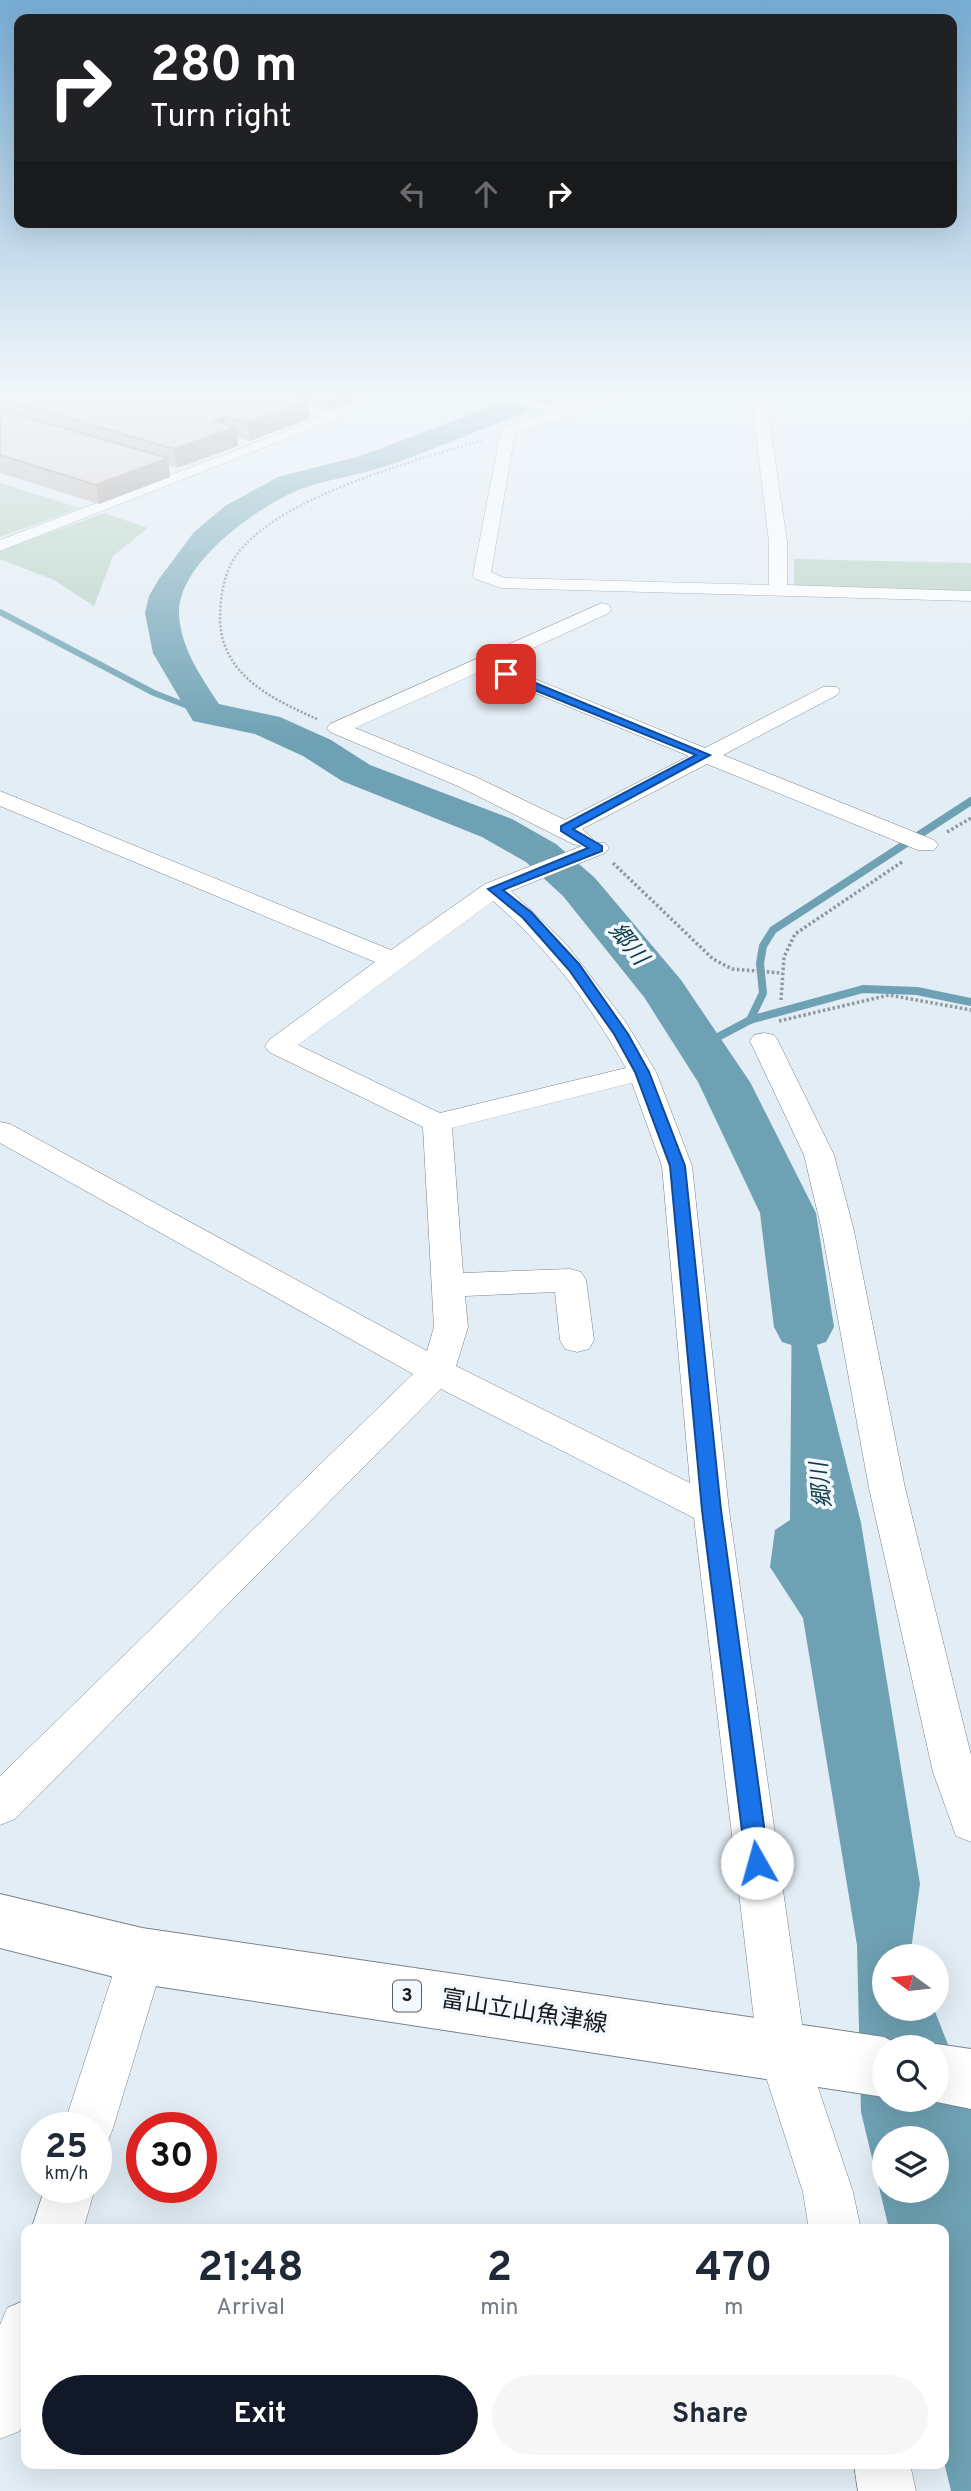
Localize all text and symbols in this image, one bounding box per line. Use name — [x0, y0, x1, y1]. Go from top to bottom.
text: 280 m — [150, 37, 297, 99]
icon: right — [35, 42, 126, 133]
text: Turn right — [150, 98, 292, 138]
icon: left — [394, 175, 432, 213]
icon: ahead — [467, 175, 505, 213]
icon: right — [540, 175, 578, 213]
pin — [476, 644, 536, 704]
icon: arrive — [487, 655, 525, 693]
water label: 郷川 — [601, 918, 655, 974]
water label: 郷川 — [806, 1458, 840, 1509]
position arrow — [720, 1826, 794, 1900]
north arrow — [872, 1944, 948, 2021]
map controls — [872, 1944, 949, 2203]
road number: 3 — [393, 1980, 421, 2012]
street label: 富山立山魚津線 — [439, 1985, 609, 2041]
button: search — [872, 2035, 949, 2112]
speed limit sign: 30 — [126, 2112, 217, 2203]
text: 25 — [45, 2126, 88, 2170]
button: layers — [872, 2126, 949, 2203]
text: km/h — [45, 2163, 88, 2186]
text: 21:48 — [198, 2243, 304, 2296]
text: 2 — [487, 2243, 512, 2296]
text: 470 — [695, 2243, 772, 2296]
text: Arrival — [216, 2294, 285, 2323]
text: min — [480, 2294, 519, 2323]
text: m — [724, 2294, 744, 2323]
button: Exit — [42, 2375, 478, 2455]
button: Share — [492, 2375, 928, 2455]

